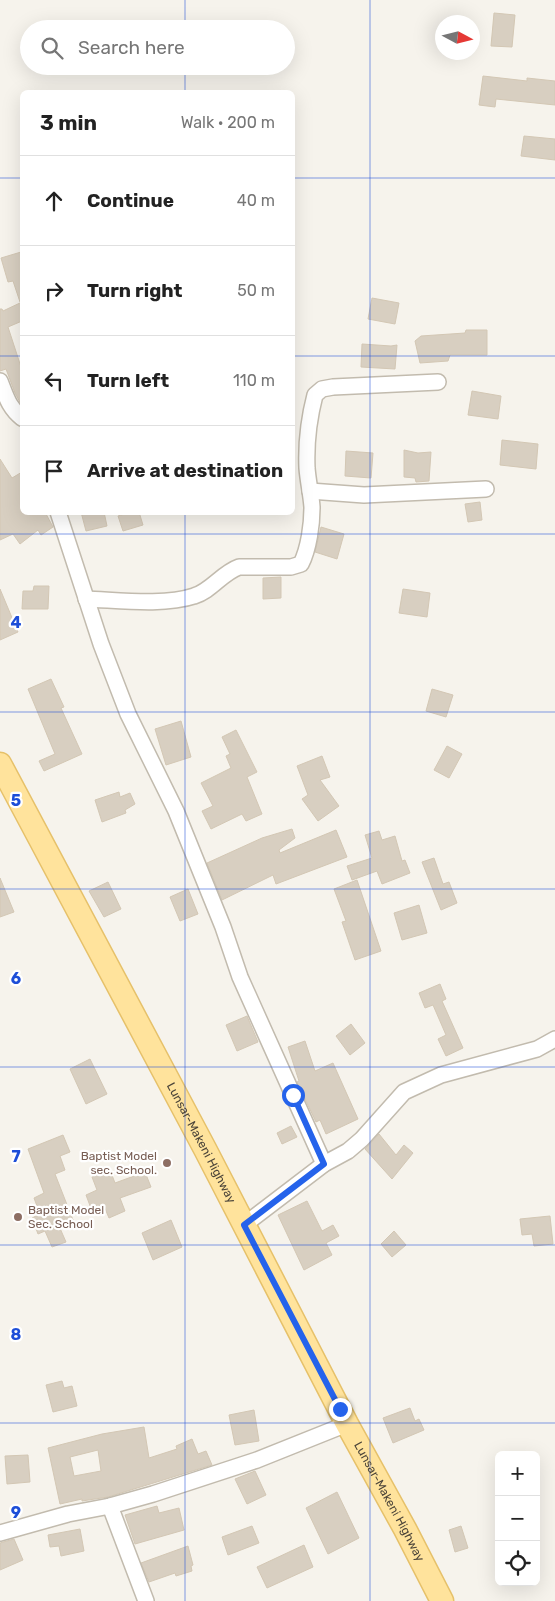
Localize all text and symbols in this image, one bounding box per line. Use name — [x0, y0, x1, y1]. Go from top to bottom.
north arrow — [435, 15, 480, 60]
search box — [20, 20, 295, 75]
icon: search — [38, 34, 66, 62]
text: Search here — [78, 36, 185, 59]
text: 3 min — [40, 110, 97, 135]
text: Walk · 200 m — [181, 113, 275, 132]
icon: ahead — [40, 187, 68, 215]
text: Continue — [87, 189, 174, 212]
text: 40 m — [237, 191, 275, 210]
icon: right — [40, 277, 68, 305]
text: Turn right — [87, 279, 182, 302]
text: 50 m — [237, 281, 275, 300]
icon: left — [40, 367, 68, 395]
text: Turn left — [87, 369, 169, 392]
text: 110 m — [233, 371, 275, 390]
icon: arrive — [40, 457, 68, 485]
text: Arrive at destination — [87, 459, 283, 482]
text: 4 — [11, 613, 22, 632]
text: 5 — [11, 791, 21, 810]
text: 6 — [11, 969, 21, 988]
street label: Lunsar-Makeni Highway — [164, 1080, 239, 1206]
route start — [282, 1084, 305, 1107]
text: 7 — [11, 1147, 21, 1166]
place label: Baptist Model sec. School. — [81, 1149, 157, 1177]
marker: Baptist Model sec. School. — [161, 1157, 173, 1169]
place label: Baptist Model Sec. School — [28, 1203, 104, 1231]
marker: Baptist Model Sec. School — [12, 1211, 24, 1223]
text: 8 — [11, 1325, 22, 1344]
route end — [329, 1398, 352, 1421]
street label: Lunsar-Makeni Highway — [351, 1439, 428, 1564]
map controls — [495, 1451, 540, 1586]
button: + — [495, 1451, 540, 1496]
button: − — [495, 1496, 540, 1541]
text: 9 — [11, 1503, 21, 1522]
button: locate — [495, 1541, 540, 1586]

